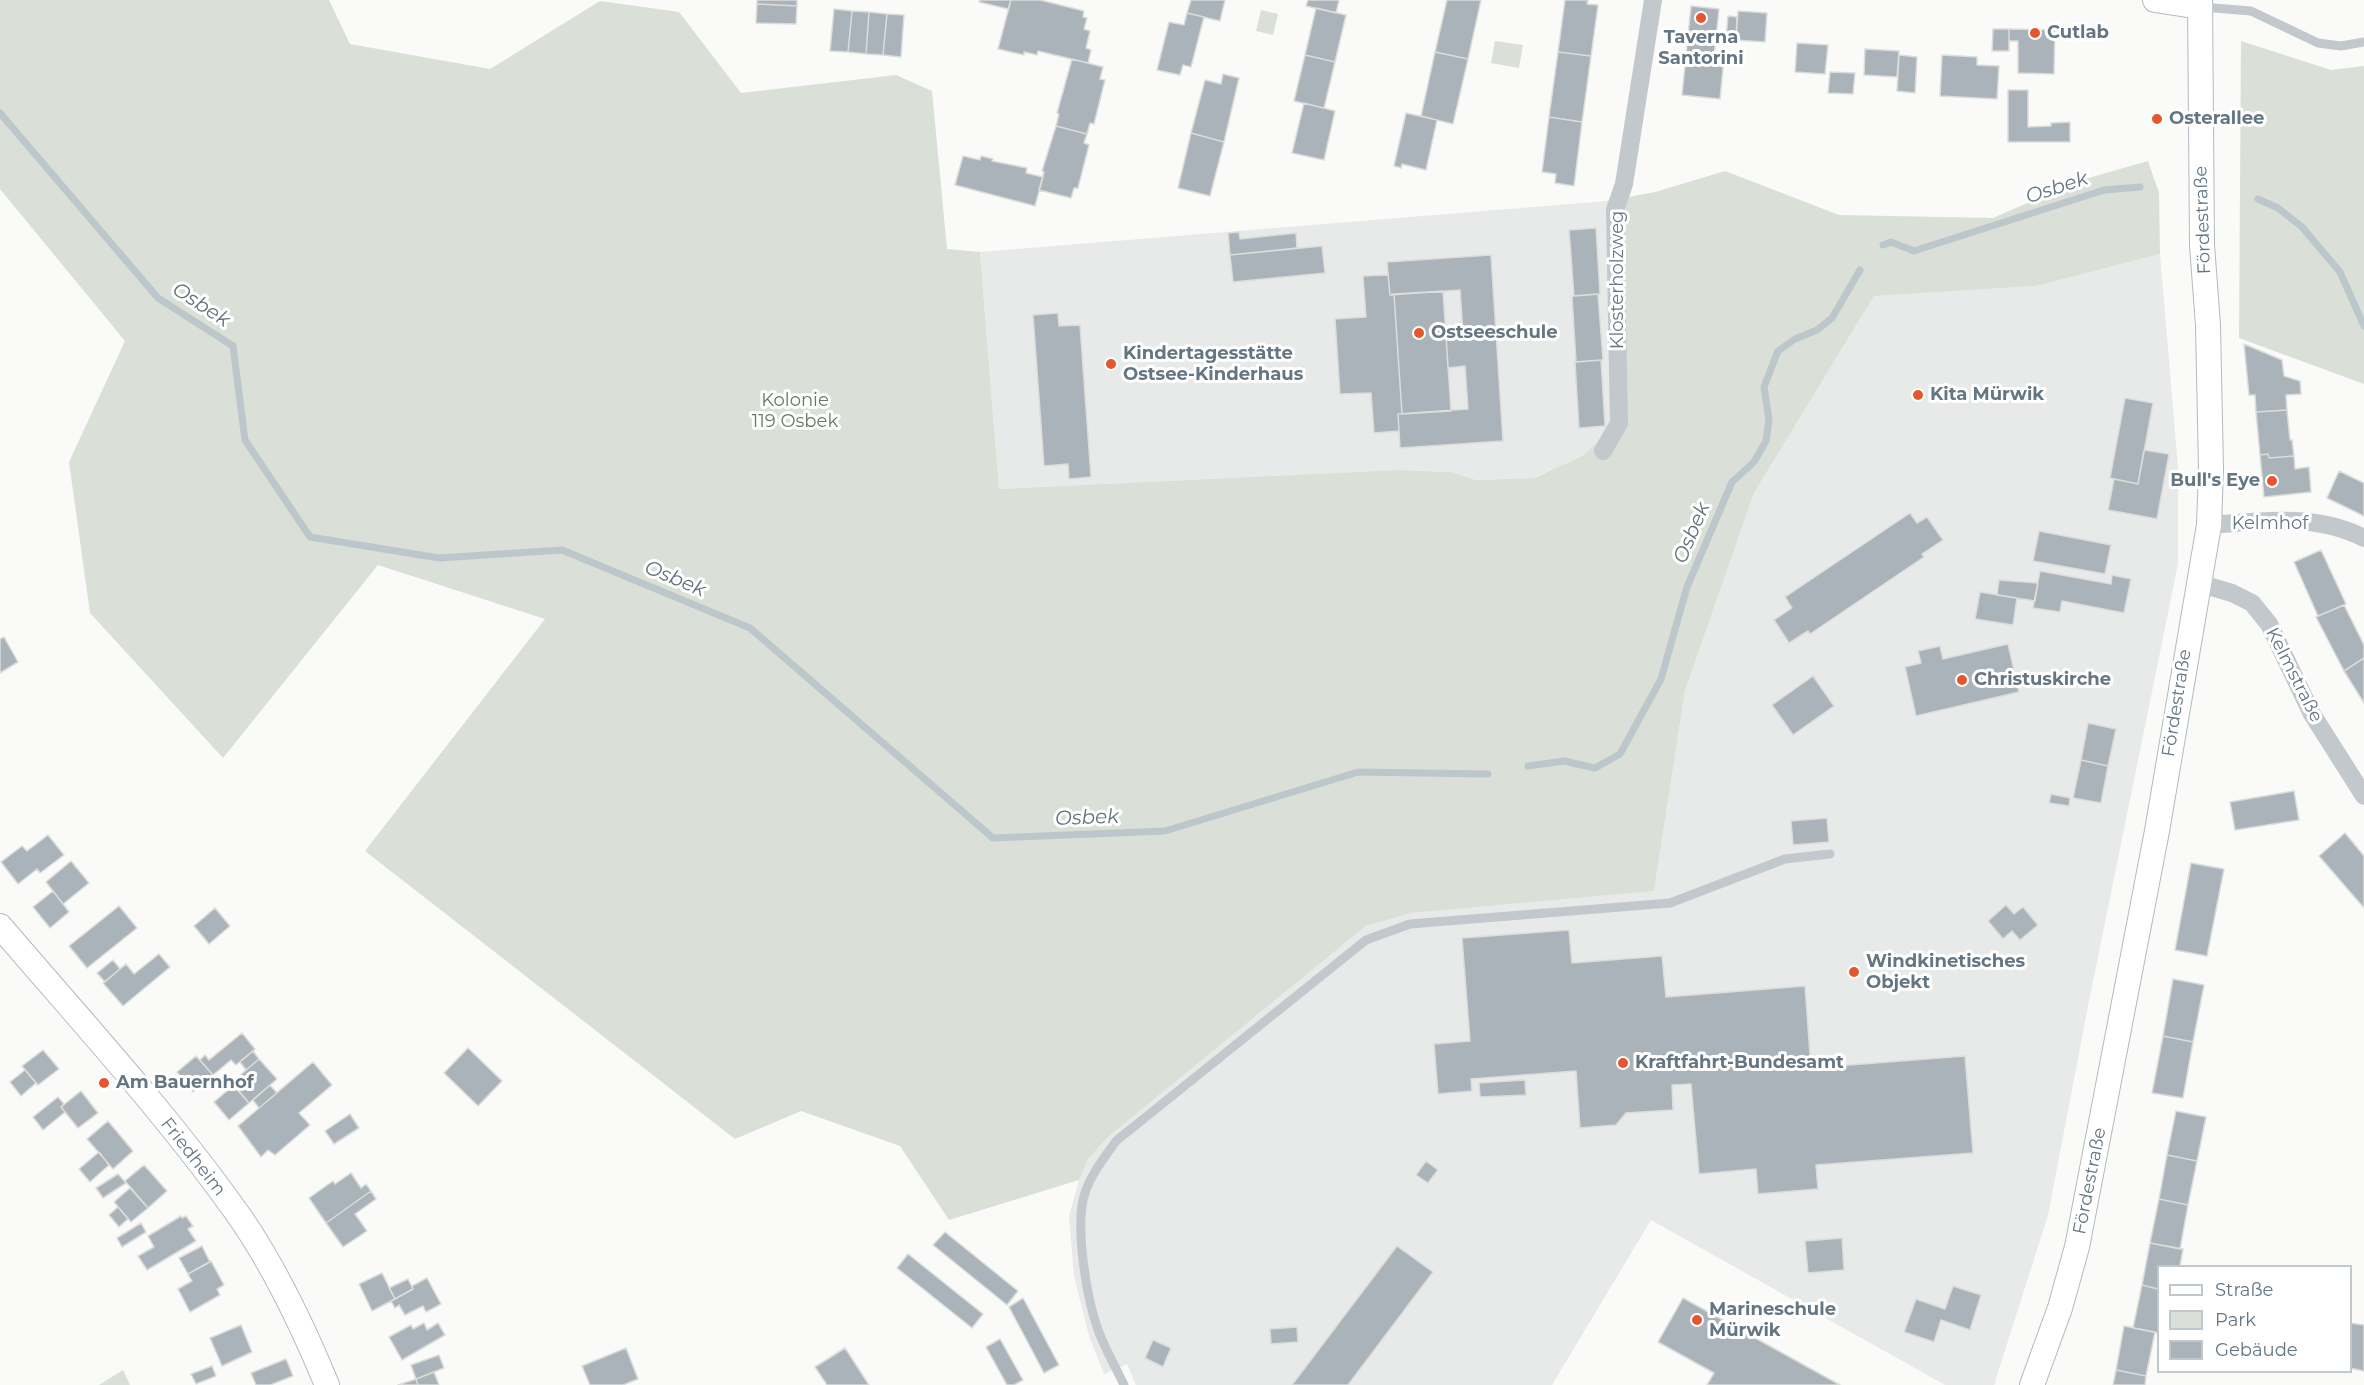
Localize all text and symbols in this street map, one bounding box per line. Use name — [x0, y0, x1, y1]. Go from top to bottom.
marker: Taverna Santorini — [1694, 11, 1708, 25]
place label: Cutlab — [2047, 22, 2109, 44]
marker: Cutlab — [2028, 26, 2042, 40]
place label: Taverna Santorini — [1658, 27, 1744, 70]
place label: Osterallee — [2169, 108, 2264, 130]
marker: Osterallee — [2150, 112, 2164, 126]
street label: Fördestraße — [2190, 165, 2216, 275]
water label: Osbek — [2023, 167, 2091, 209]
street label: Klosterholzweg — [1607, 211, 1629, 349]
water label: Osbek — [168, 277, 234, 333]
place label: Ostseeschule — [1431, 322, 1558, 344]
marker: Ostseeschule — [1412, 326, 1426, 340]
place label: Kindertagesstätte Ostsee-Kinderhaus — [1123, 343, 1303, 386]
marker: Kindertagesstätte Ostsee-Kinderhaus — [1104, 357, 1118, 371]
place label: Kita Mürwik — [1930, 384, 2044, 406]
marker: Kita Mürwik — [1911, 388, 1925, 402]
park label: Kolonie 119 Osbek — [752, 390, 838, 432]
place label: Bull's Eye — [2170, 470, 2260, 492]
marker: Bull's Eye — [2265, 474, 2279, 488]
water label: Osbek — [1668, 499, 1716, 567]
street label: Kelmhof — [2232, 513, 2308, 535]
water label: Osbek — [641, 555, 709, 603]
street label: Kelmstraße — [2261, 624, 2327, 726]
street label: Fördestraße — [2158, 648, 2196, 758]
place label: Christuskirche — [1974, 669, 2111, 691]
marker: Christuskirche — [1955, 673, 1969, 687]
water label: Osbek — [1055, 805, 1119, 831]
place label: Windkinetisches Objekt — [1866, 951, 2025, 994]
marker: Windkinetisches Objekt — [1847, 965, 1861, 979]
place label: Kraftfahrt-Bundesamt — [1635, 1052, 1844, 1074]
marker: Kraftfahrt-Bundesamt — [1616, 1056, 1630, 1070]
place label: Am Bauernhof — [116, 1072, 254, 1094]
marker: Am Bauernhof — [97, 1076, 111, 1090]
street label: Friedheim — [156, 1114, 230, 1200]
street label: Fördestraße — [2069, 1126, 2111, 1236]
legend — [2157, 1265, 2352, 1373]
text: Straße — [2215, 1279, 2273, 1301]
place label: Marineschule Mürwik — [1709, 1299, 1836, 1342]
text: Park — [2215, 1309, 2256, 1331]
marker: Marineschule Mürwik — [1690, 1313, 1704, 1327]
text: Gebäude — [2215, 1339, 2298, 1361]

